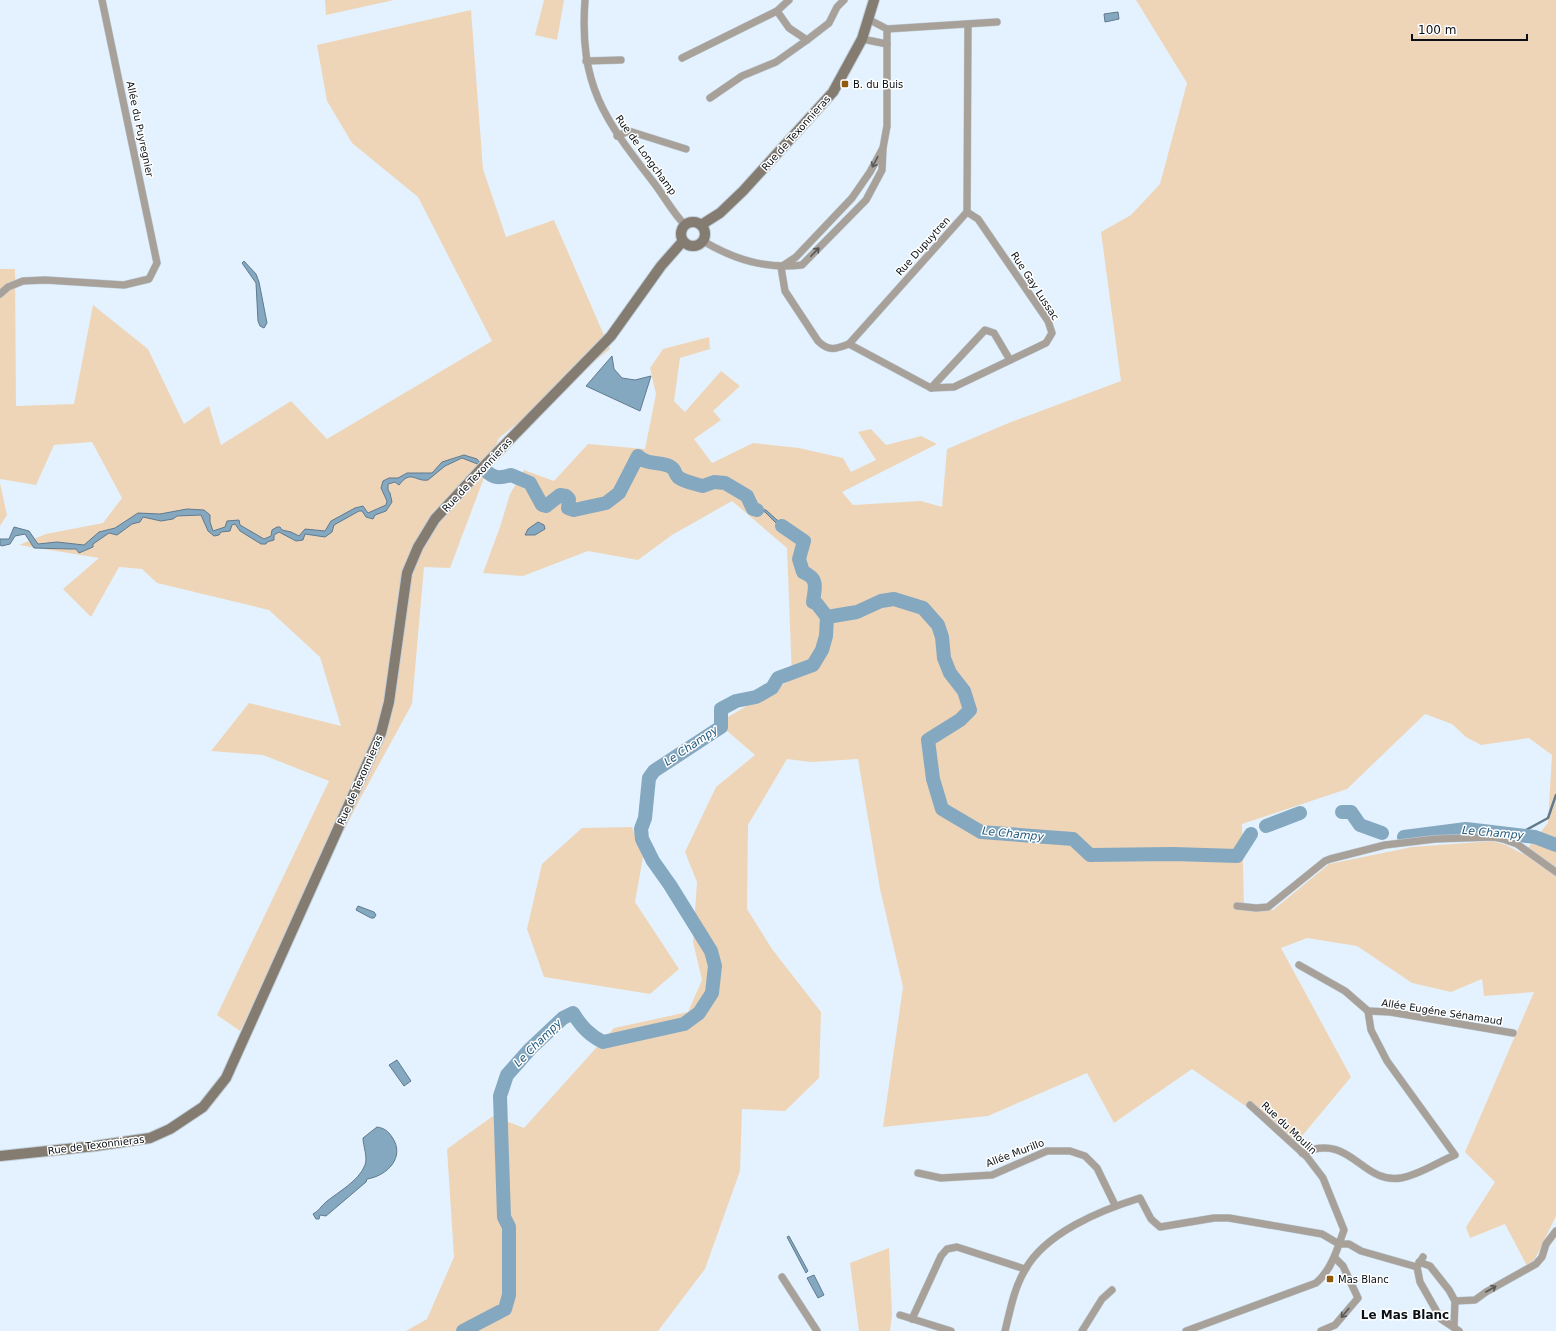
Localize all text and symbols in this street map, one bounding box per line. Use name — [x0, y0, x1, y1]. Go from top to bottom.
scale bar — [1412, 16, 1527, 42]
text: 100 m — [1418, 23, 1456, 37]
marker: B. du Buis — [840, 79, 850, 89]
place label: B. du Buis — [853, 79, 903, 90]
street label: Allée du Puyregnier — [124, 80, 156, 179]
street label: Rue de Texonnieras — [759, 93, 833, 173]
street label: Rue de Longchamp — [613, 113, 679, 197]
one-way arrow — [871, 156, 879, 168]
street label: Rue Dupuytren — [894, 214, 952, 278]
one-way arrow — [810, 247, 820, 257]
street label: Rue Gay Lussac — [1009, 250, 1061, 322]
street label: Rue de Texonnieras — [440, 436, 514, 514]
water label: Le Champy — [662, 723, 721, 769]
street label: Rue de Texonnieras — [335, 733, 385, 827]
water label: Le Champy — [981, 824, 1045, 844]
water label: Le Champy — [1462, 824, 1525, 842]
street label: Allée Eugéne Sénamaud — [1381, 997, 1503, 1027]
water label: Le Champy — [511, 1016, 565, 1070]
street label: Rue du Moulin — [1259, 1100, 1319, 1156]
street label: Rue de Texonnieras — [47, 1134, 145, 1156]
street label: Allée Murillo — [984, 1137, 1046, 1169]
marker: Mas Blanc — [1325, 1274, 1335, 1284]
place label: Mas Blanc — [1338, 1274, 1389, 1285]
one-way arrow — [1484, 1285, 1496, 1293]
one-way arrow — [1341, 1308, 1350, 1318]
district label: Le Mas Blanc — [1361, 1308, 1449, 1322]

